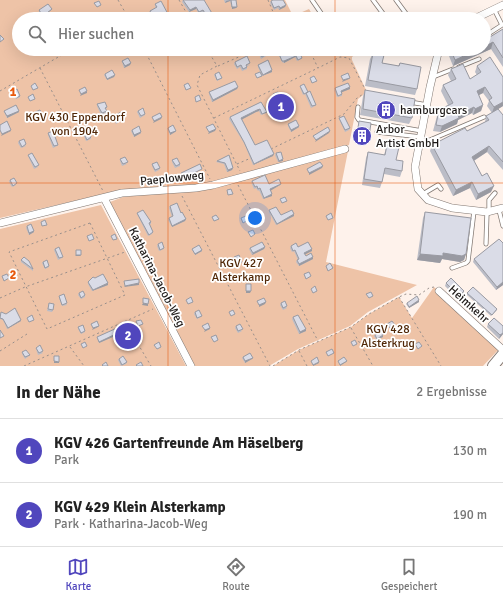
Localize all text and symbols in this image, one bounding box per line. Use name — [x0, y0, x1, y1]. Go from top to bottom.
search box — [12, 12, 491, 56]
icon: search — [26, 23, 48, 45]
text: Hier suchen — [58, 25, 134, 43]
text: 1 — [9, 84, 17, 100]
pin: 1 — [268, 92, 294, 122]
building icon: hamburgcars — [375, 99, 397, 121]
place label: hamburgcars — [400, 103, 467, 118]
park label: KGV 430 Eppendorf von 1904 — [25, 110, 126, 139]
place label: Arbor Artist GmbH — [376, 122, 439, 151]
building icon: Arbor Artist GmbH — [351, 125, 373, 147]
street label: Paeplowweg — [139, 168, 205, 189]
your location — [245, 208, 265, 228]
street label: Katharina-Jacob-Weg — [125, 225, 188, 330]
park label: KGV 427 Alsterkamp — [212, 256, 270, 285]
text: 2 — [9, 267, 17, 283]
street label: Heimkehr — [445, 282, 493, 327]
pin: 2 — [115, 321, 141, 351]
park label: KGV 428 Alsterkrug — [361, 322, 415, 351]
text: In der Nähe — [16, 382, 101, 403]
text: 2 Ergebnisse — [416, 384, 487, 400]
text: KGV 426 Gartenfreunde Am Häselberg — [54, 434, 303, 452]
text: 1 — [25, 443, 33, 459]
text: 130 m — [453, 443, 487, 459]
text: Park — [54, 452, 79, 468]
text: KGV 429 Klein Alsterkamp — [54, 498, 226, 516]
text: 2 — [25, 507, 33, 523]
text: 190 m — [453, 507, 487, 523]
text: Park · Katharina-Jacob-Weg — [54, 516, 208, 532]
tab: Karte — [66, 556, 91, 593]
tab: Route — [222, 556, 250, 593]
tab: Gespeichert — [381, 556, 437, 593]

